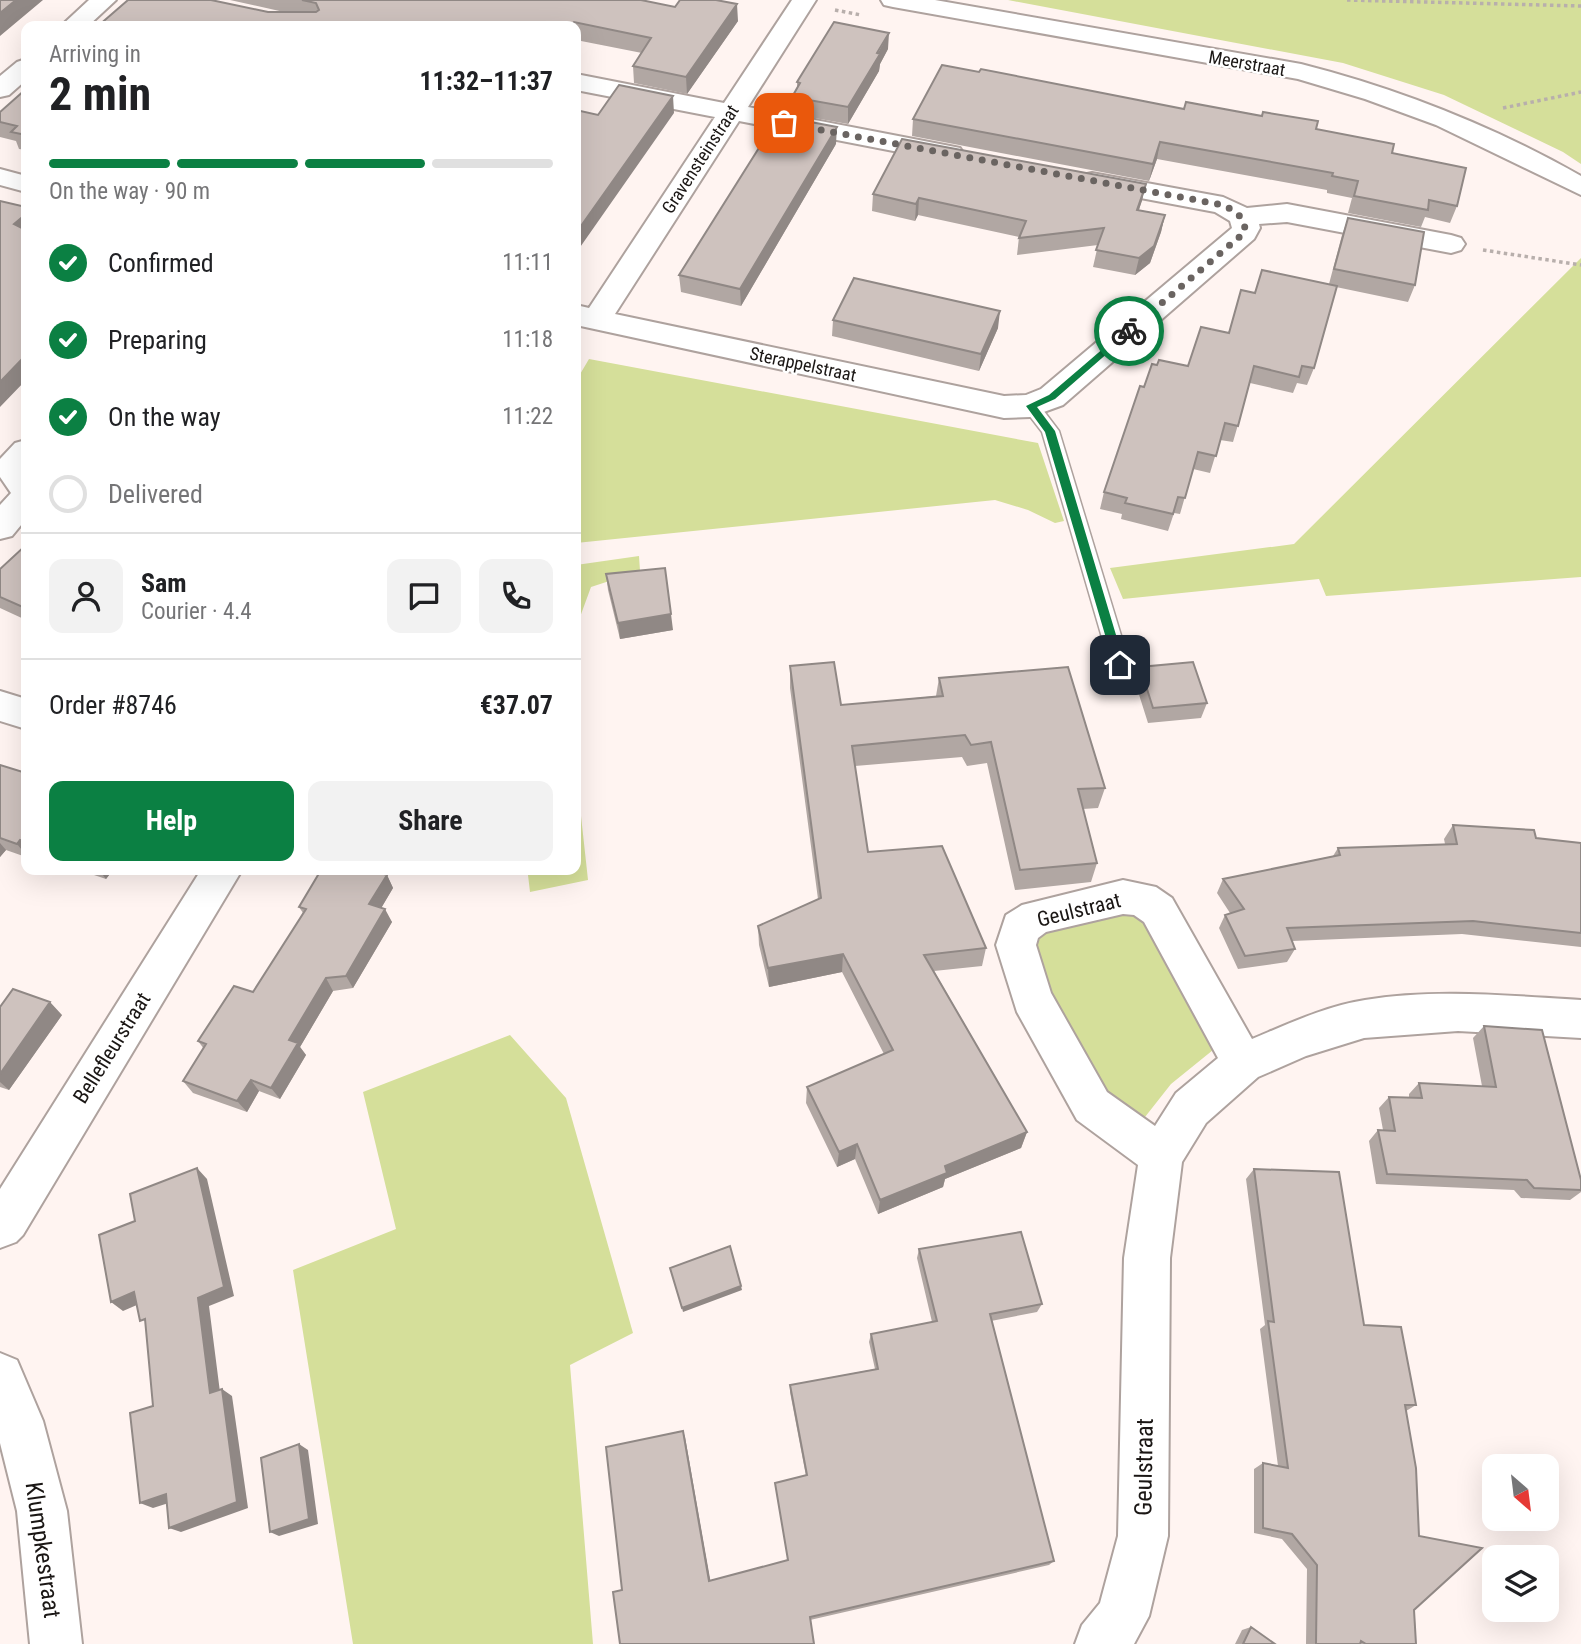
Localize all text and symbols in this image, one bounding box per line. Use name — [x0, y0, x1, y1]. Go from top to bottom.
text: Arriving in — [49, 41, 141, 68]
street label: Meerstraat — [1207, 46, 1287, 80]
text: 11:32–11:37 — [419, 66, 553, 96]
text: 2 min — [49, 67, 151, 121]
pin — [754, 93, 814, 153]
street label: Gravensteinstraat — [657, 101, 743, 217]
icon: bag — [765, 104, 803, 142]
text: On the way · 90 m — [49, 178, 210, 205]
icon: check — [49, 244, 87, 282]
text: Confirmed — [108, 248, 214, 278]
text: 11:11 — [502, 249, 553, 276]
courier — [1094, 296, 1164, 366]
icon: bike — [1110, 312, 1148, 350]
icon: check — [49, 321, 87, 359]
text: Preparing — [108, 325, 207, 355]
text: 11:18 — [502, 326, 553, 353]
street label: Sterappelstraat — [748, 342, 858, 386]
icon: check — [49, 398, 87, 436]
text: On the way — [108, 402, 221, 432]
text: 11:22 — [502, 403, 553, 430]
text: Delivered — [108, 479, 203, 509]
button: person — [49, 559, 123, 633]
button: chat — [387, 559, 461, 633]
button: phone — [479, 559, 553, 633]
text: Sam — [141, 568, 187, 598]
text: Courier · 4.4 — [141, 598, 252, 625]
pin — [1090, 635, 1150, 695]
icon: home — [1101, 646, 1139, 684]
text: Order #8746 — [49, 690, 177, 720]
text: €37.07 — [480, 690, 553, 720]
button: Help — [49, 781, 294, 861]
button: Share — [308, 781, 553, 861]
street label: Geulstraat — [1035, 888, 1123, 932]
street label: Bellefleurstraat — [68, 988, 156, 1108]
street label: Geulstraat — [1129, 1418, 1159, 1516]
north arrow — [1482, 1454, 1559, 1531]
map controls — [1482, 1454, 1559, 1622]
street label: Klumpkestraat — [20, 1480, 66, 1620]
button: layers — [1482, 1545, 1559, 1622]

